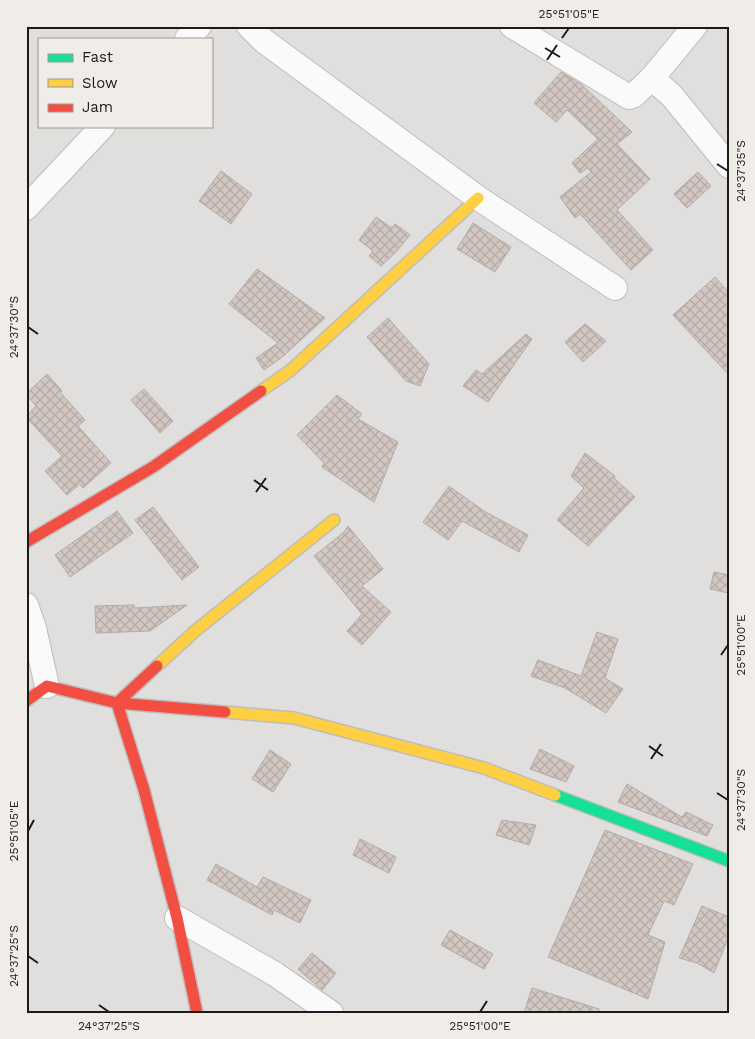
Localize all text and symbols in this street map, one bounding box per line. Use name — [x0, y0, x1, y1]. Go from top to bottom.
text: 25°51'05"E — [539, 7, 600, 21]
legend — [38, 38, 212, 128]
text: Fast — [82, 48, 114, 66]
text: Slow — [82, 74, 118, 92]
text: Jam — [82, 98, 113, 116]
text: 24°37'35"S — [734, 140, 748, 202]
text: 24°37'30"S — [7, 296, 21, 358]
text: 25°51'00"E — [734, 614, 748, 676]
text: 24°37'30"S — [734, 769, 748, 831]
text: 25°51'05"E — [7, 800, 21, 861]
text: 24°37'25"S — [7, 925, 21, 987]
text: 24°37'25"S — [78, 1019, 140, 1033]
text: 25°51'00"E — [449, 1019, 511, 1033]

